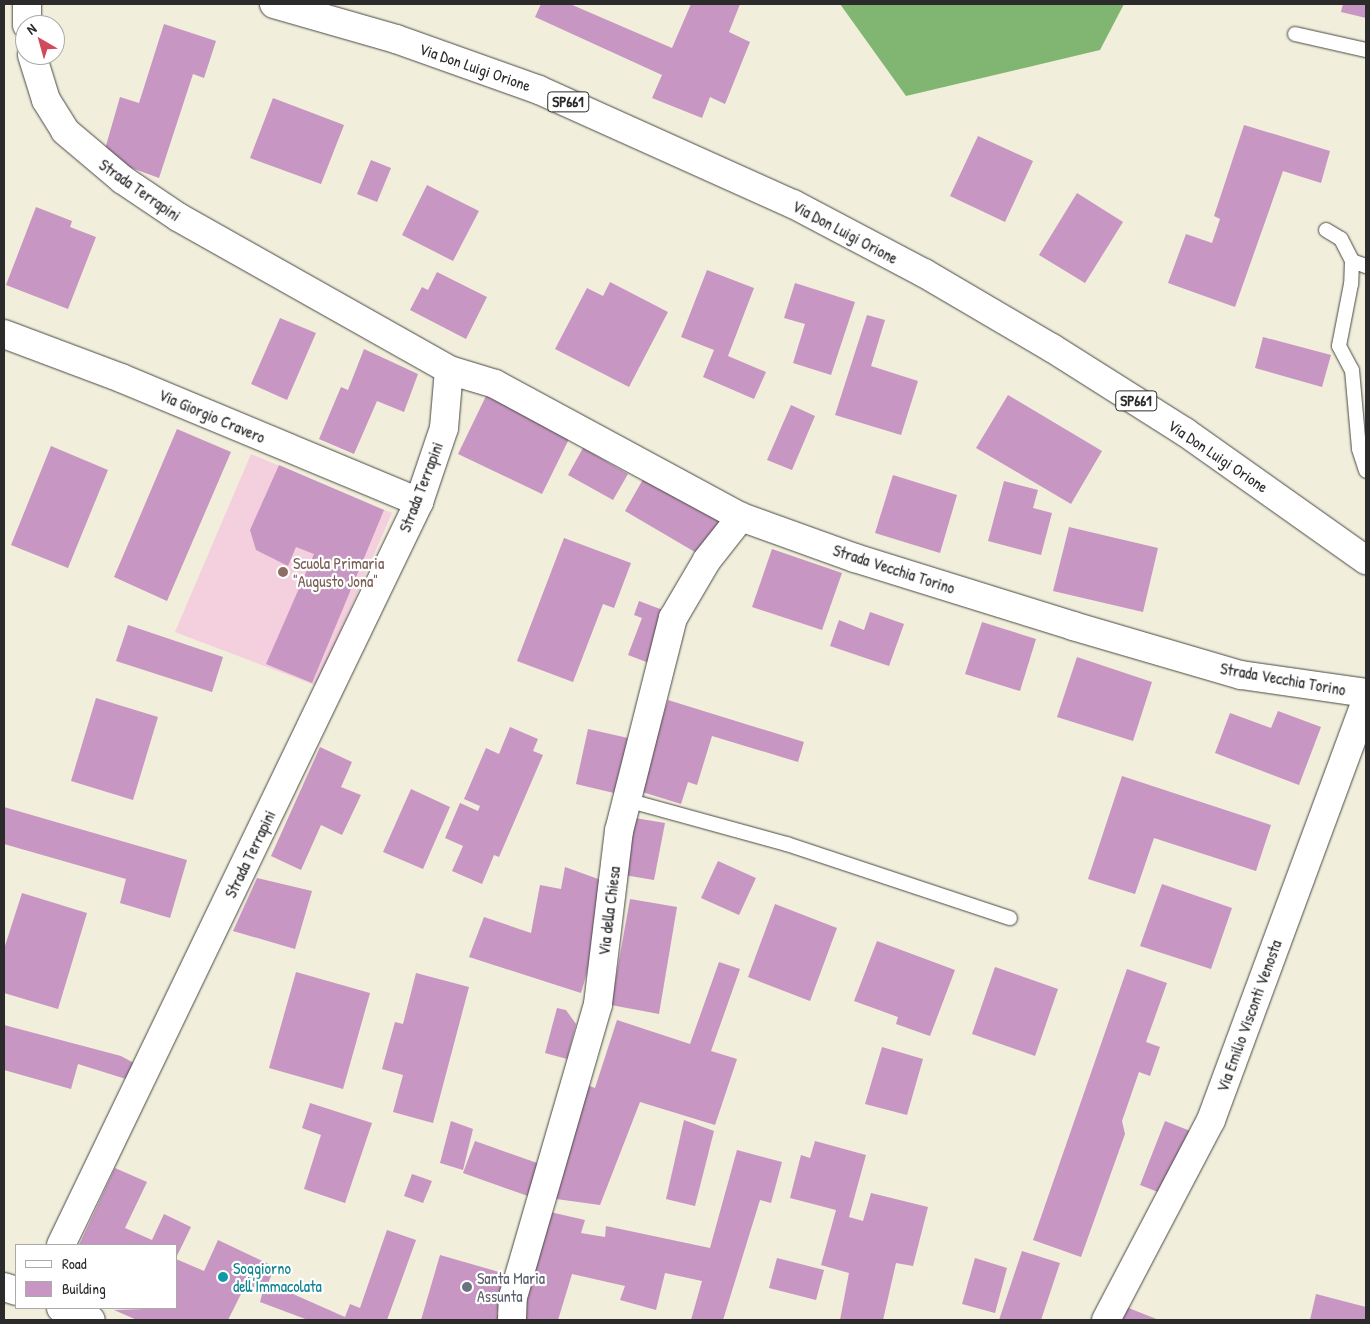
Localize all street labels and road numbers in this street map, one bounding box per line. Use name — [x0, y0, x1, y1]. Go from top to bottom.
street label: Via Don Luigi Orione — [417, 39, 533, 95]
road number: SP661 — [547, 90, 589, 114]
street label: Strada Terrapini — [96, 155, 184, 225]
street label: Via Don Luigi Orione — [789, 196, 901, 268]
street label: Via Giorgio Cravero — [156, 385, 268, 447]
road number: SP661 — [1115, 388, 1157, 414]
street label: Via Don Luigi Orione — [1164, 415, 1272, 497]
street label: Strada Terrapini — [395, 439, 447, 535]
street label: Strada Vecchia Torino — [831, 540, 957, 598]
street label: Strada Vecchia Torino — [1219, 659, 1347, 699]
street label: Strada Terrapini — [221, 807, 279, 901]
street label: Via della Chiesa — [594, 865, 624, 957]
street label: Via Emilio Visconti Venosta — [1213, 937, 1285, 1095]

